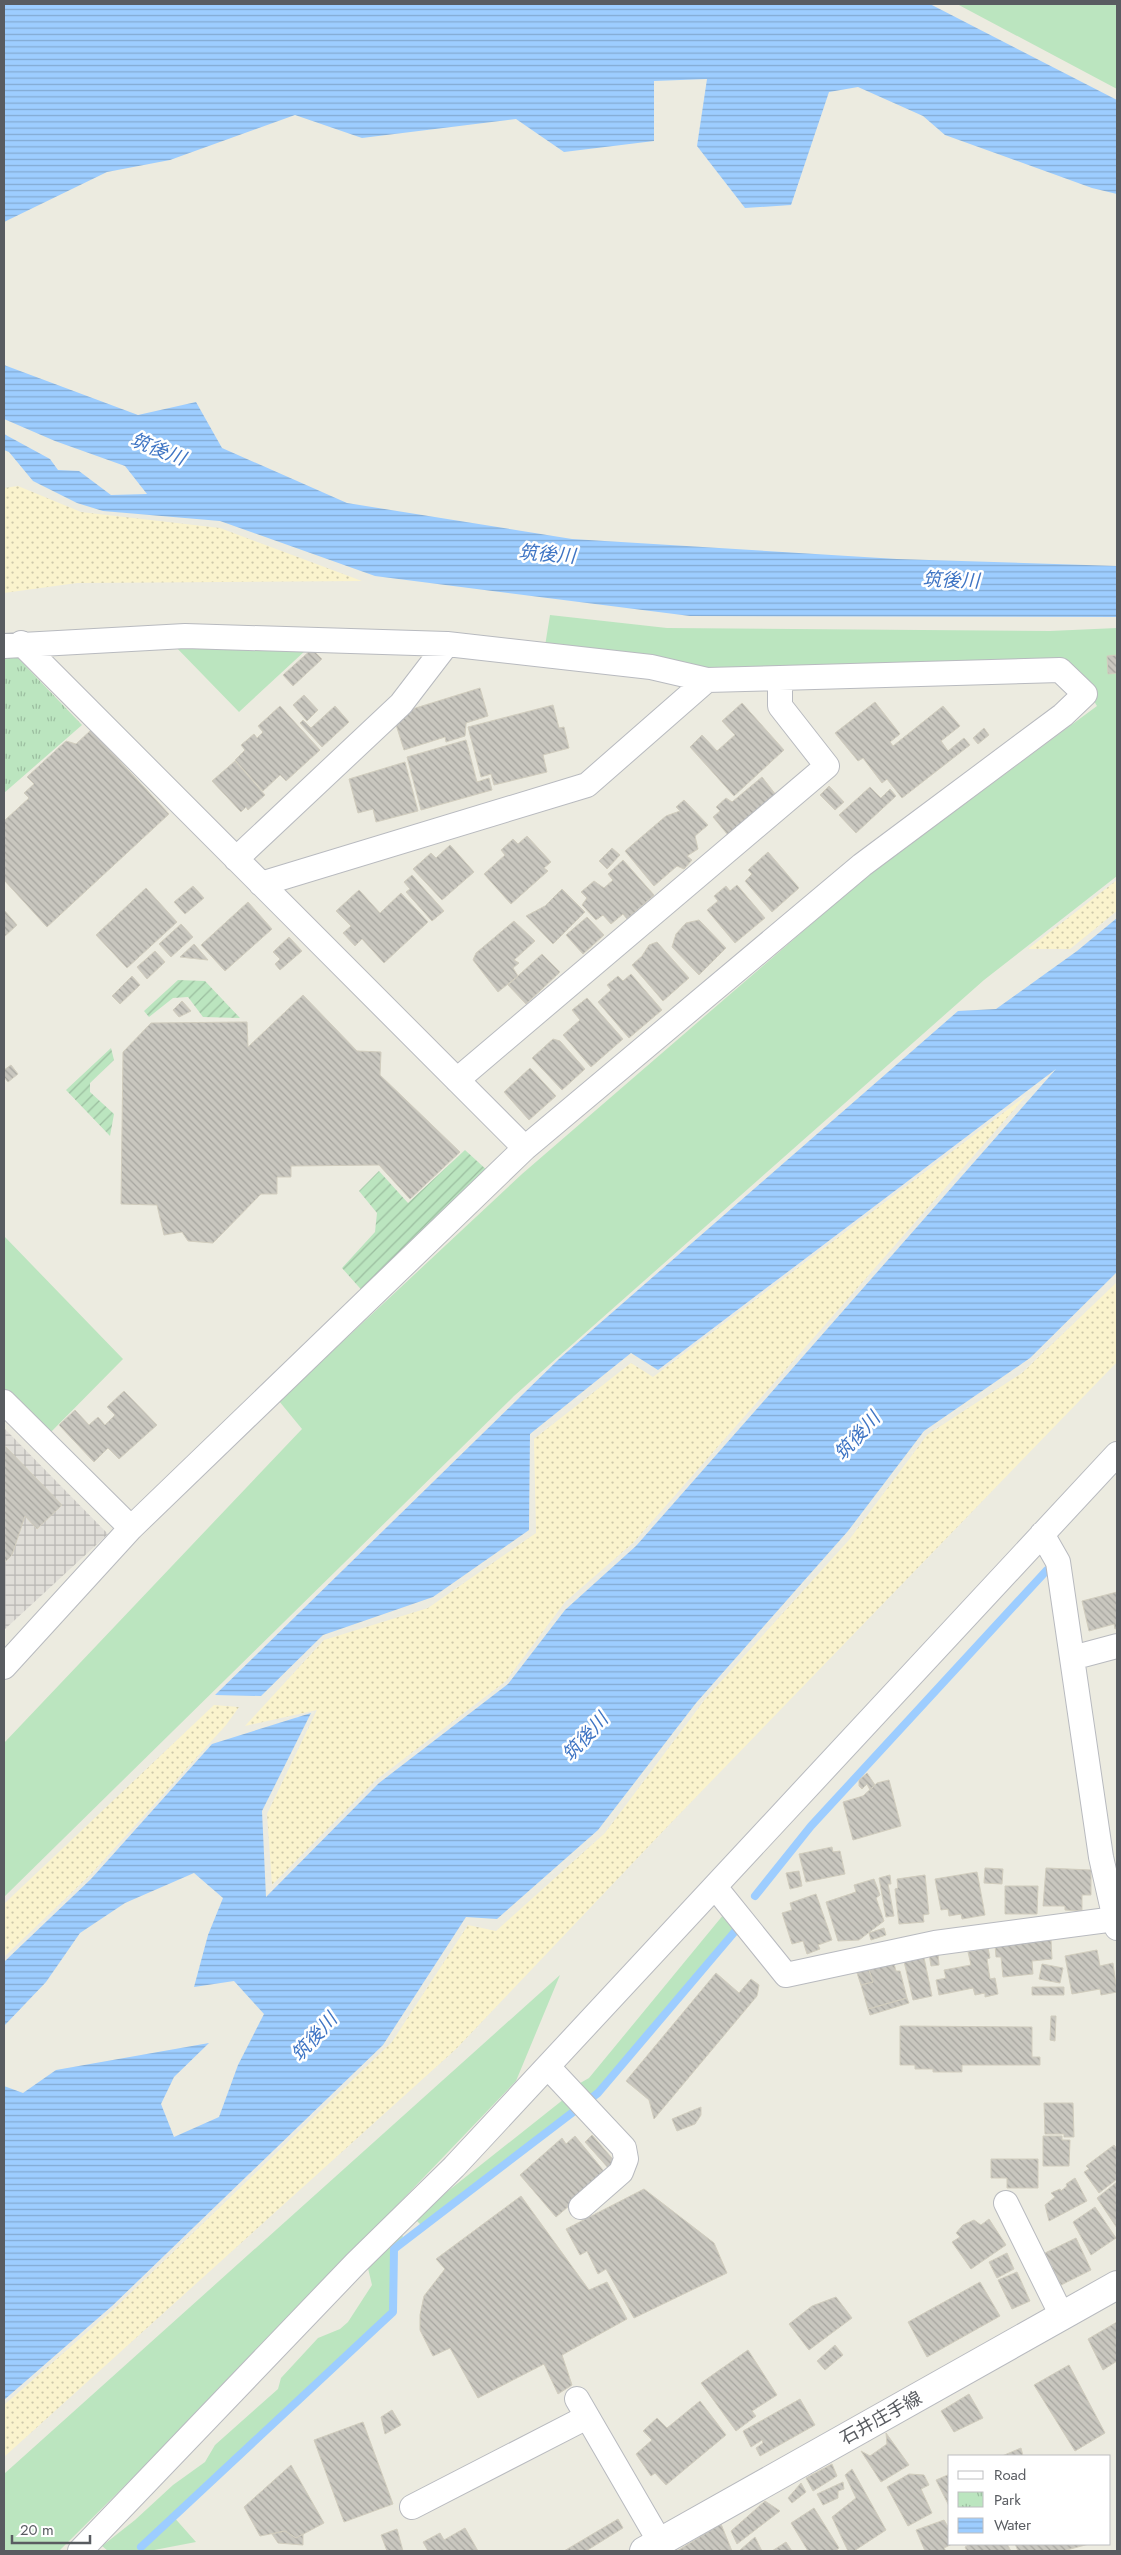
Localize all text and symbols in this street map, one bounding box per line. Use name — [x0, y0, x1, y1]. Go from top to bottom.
water label: 筑後川 — [127, 426, 191, 473]
water label: 筑後川 — [518, 539, 578, 570]
water label: 筑後川 — [922, 566, 982, 595]
water label: 筑後川 — [828, 1404, 887, 1466]
water label: 筑後川 — [556, 1705, 615, 1767]
water label: 筑後川 — [285, 2005, 344, 2067]
street label: 石井庄手線 — [835, 2385, 927, 2451]
legend — [948, 2455, 1111, 2545]
text: Road — [994, 2464, 1026, 2486]
text: Park — [994, 2489, 1021, 2511]
scale bar — [12, 2512, 90, 2544]
text: Water — [994, 2514, 1032, 2536]
text: 20 m — [20, 2519, 54, 2541]

